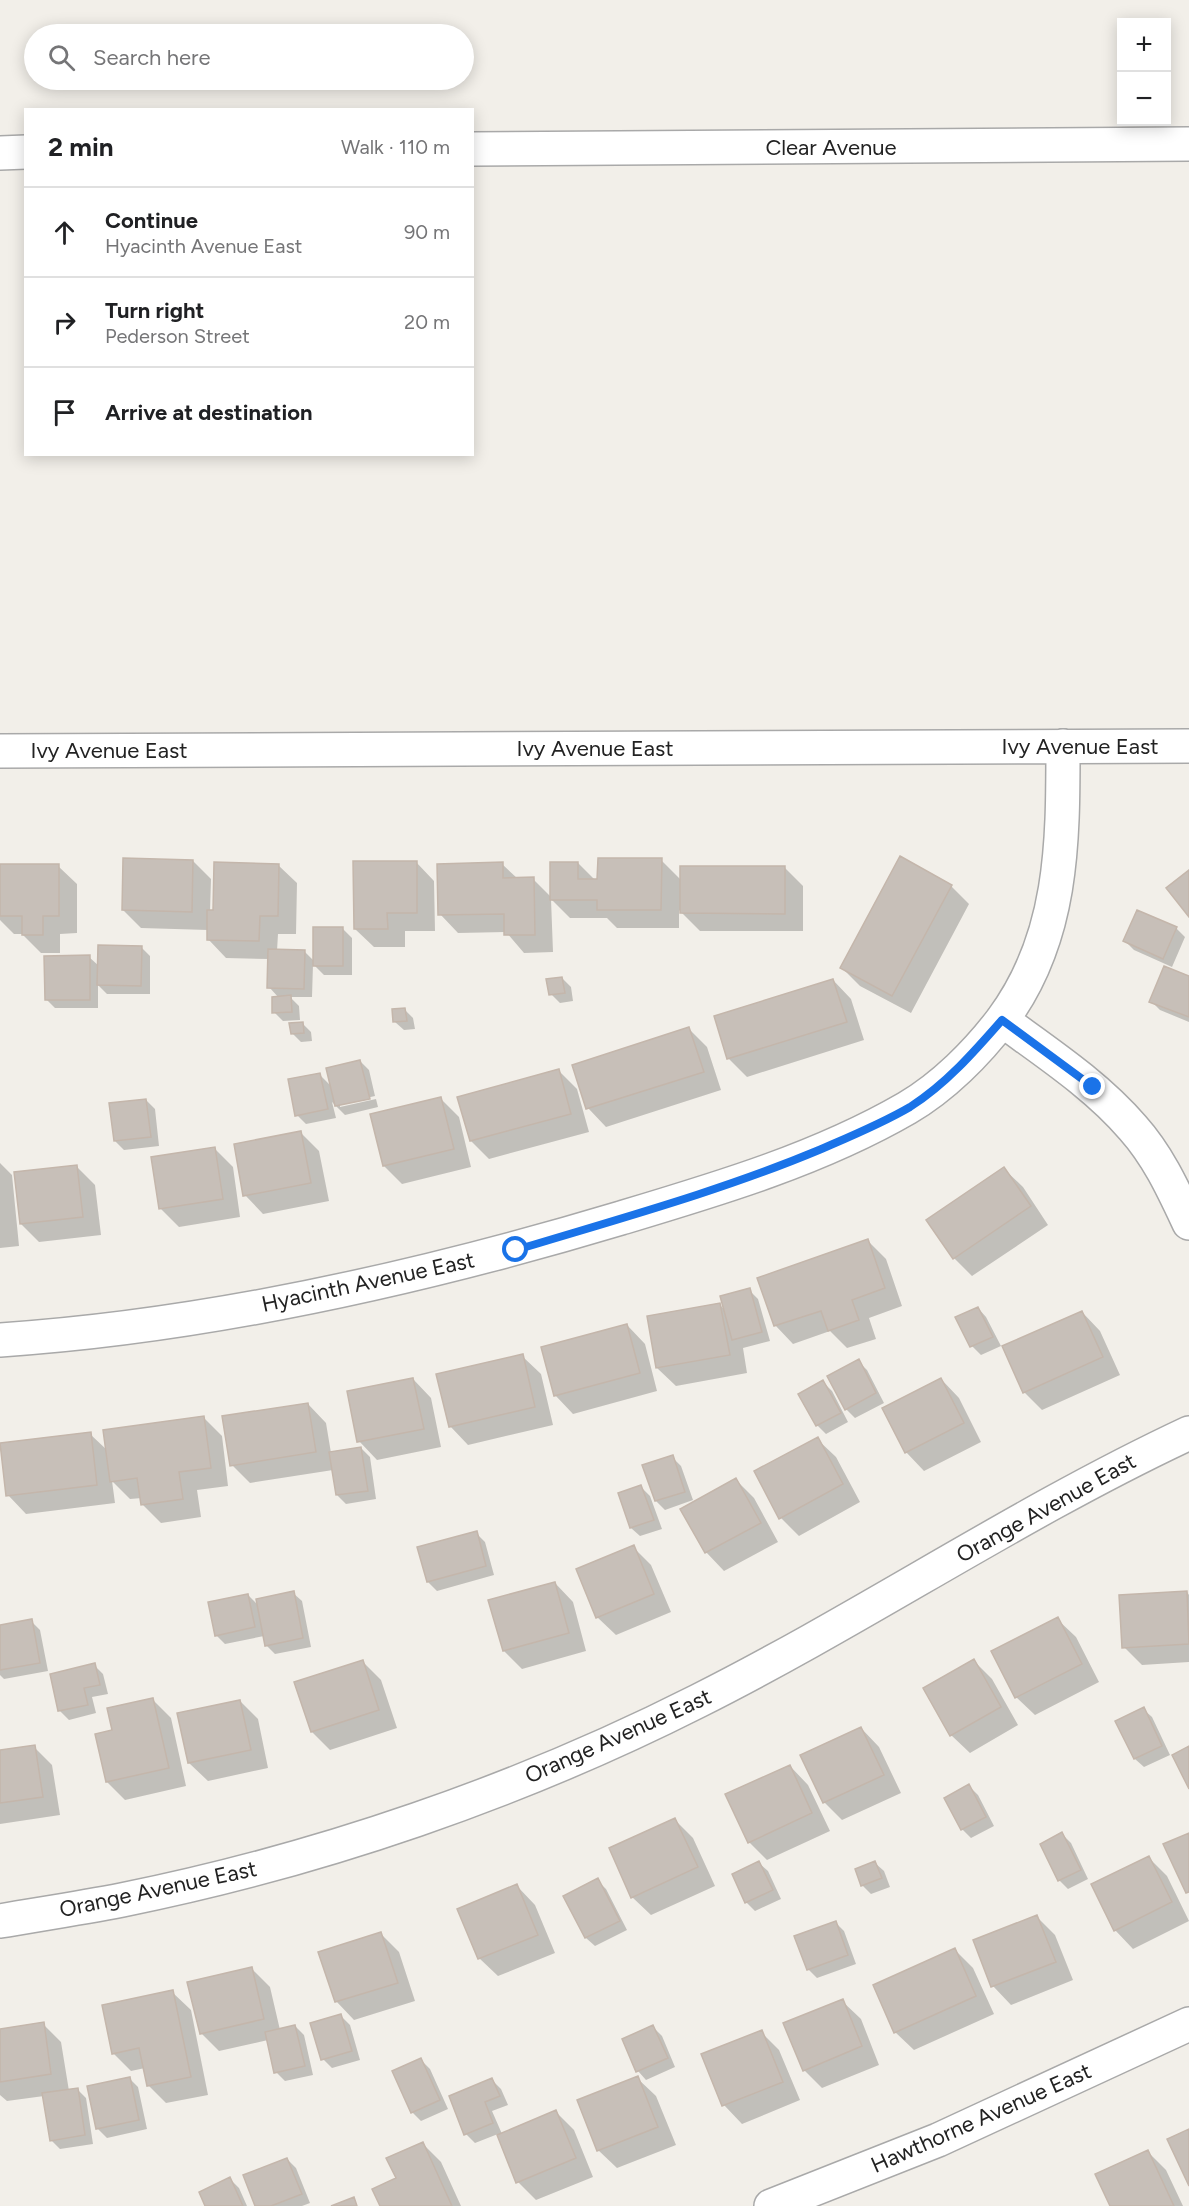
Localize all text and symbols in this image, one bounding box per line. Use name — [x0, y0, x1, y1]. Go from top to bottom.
map controls — [1117, 18, 1171, 126]
button: + — [1117, 18, 1171, 72]
search box — [24, 24, 474, 90]
icon: search — [45, 41, 78, 74]
text: Search here — [93, 44, 211, 71]
button: − — [1117, 72, 1171, 126]
text: 2 min — [48, 131, 114, 163]
street label: Clear Avenue — [765, 134, 897, 161]
text: Walk · 110 m — [341, 135, 450, 159]
text: Continue — [105, 207, 198, 234]
icon: ahead — [48, 216, 81, 249]
text: 90 m — [404, 220, 450, 244]
text: Hyacinth Avenue East — [105, 234, 302, 258]
text: Turn right — [105, 297, 204, 324]
icon: right — [48, 306, 81, 339]
text: 20 m — [404, 310, 450, 334]
text: Pederson Street — [105, 324, 250, 348]
icon: arrive — [48, 396, 81, 429]
text: Arrive at destination — [105, 399, 313, 426]
street label: Ivy Avenue East — [1001, 733, 1159, 760]
street label: Ivy Avenue East — [516, 735, 674, 762]
street label: Ivy Avenue East — [30, 737, 188, 764]
route end — [1079, 1073, 1105, 1099]
route start — [502, 1236, 528, 1262]
street label: Hyacinth Avenue East — [259, 1246, 477, 1318]
street label: Orange Avenue East — [952, 1447, 1140, 1569]
street label: Orange Avenue East — [521, 1683, 715, 1789]
street label: Orange Avenue East — [57, 1855, 259, 1923]
street label: Hawthorne Avenue East — [867, 2057, 1095, 2179]

